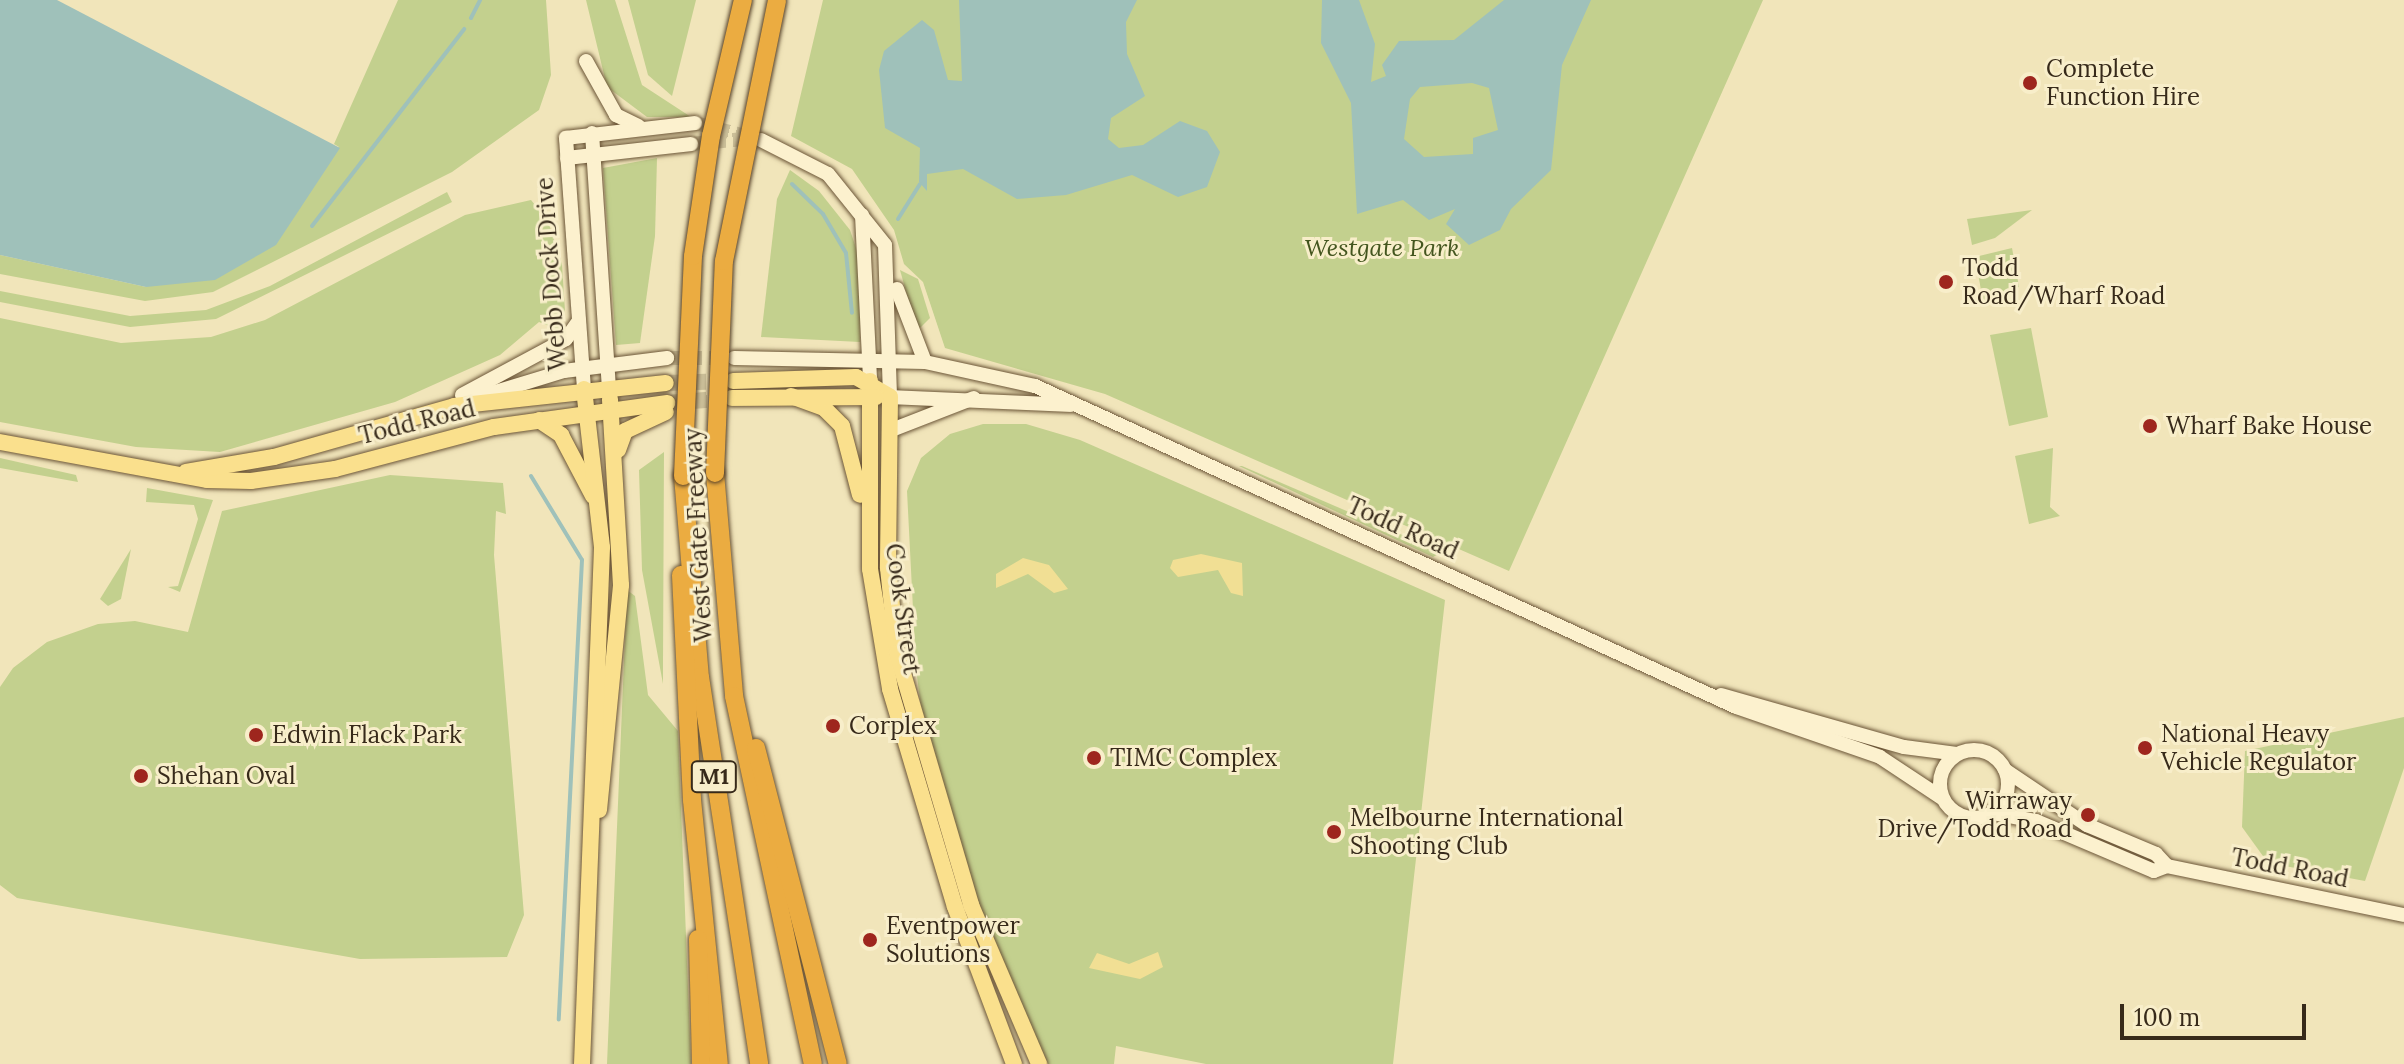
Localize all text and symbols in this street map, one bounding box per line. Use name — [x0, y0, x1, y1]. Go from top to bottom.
place label: Complete Function Hire — [2046, 55, 2200, 111]
marker: Complete Function Hire — [2021, 74, 2039, 92]
street label: Webb Dock Drive — [530, 176, 572, 372]
park label: Westgate Park — [1304, 234, 1460, 262]
place label: Todd Road/Wharf Road — [1962, 254, 2165, 310]
marker: Todd Road/Wharf Road — [1937, 273, 1955, 291]
street label: Todd Road — [356, 394, 478, 450]
place label: Wharf Bake House — [2166, 412, 2372, 440]
marker: Wharf Bake House — [2141, 417, 2159, 435]
street label: West Gate Freeway — [678, 427, 718, 643]
street label: Todd Road — [1343, 491, 1463, 565]
street label: Cook Street — [880, 542, 926, 676]
place label: Corplex — [849, 712, 937, 740]
marker: Corplex — [824, 717, 842, 735]
place label: National Heavy Vehicle Regulator — [2161, 720, 2356, 776]
place label: Edwin Flack Park — [272, 721, 462, 749]
marker: Edwin Flack Park — [247, 726, 265, 744]
marker: National Heavy Vehicle Regulator — [2136, 739, 2154, 757]
place label: TIMC Complex — [1110, 744, 1277, 772]
marker: TIMC Complex — [1085, 749, 1103, 767]
road number: M1 — [690, 759, 738, 795]
place label: Shehan Oval — [157, 762, 295, 790]
marker: Shehan Oval — [132, 767, 150, 785]
place label: Wirraway Drive/Todd Road — [1877, 787, 2072, 843]
place label: Melbourne International Shooting Club — [1350, 804, 1623, 860]
marker: Wirraway Drive/Todd Road — [2079, 806, 2097, 824]
marker: Melbourne International Shooting Club — [1325, 823, 1343, 841]
street label: Todd Road — [2229, 843, 2351, 893]
place label: Eventpower Solutions — [886, 912, 1020, 968]
marker: Eventpower Solutions — [861, 931, 879, 949]
scale bar — [2124, 988, 2310, 1038]
text: 100 m — [2134, 1002, 2200, 1033]

